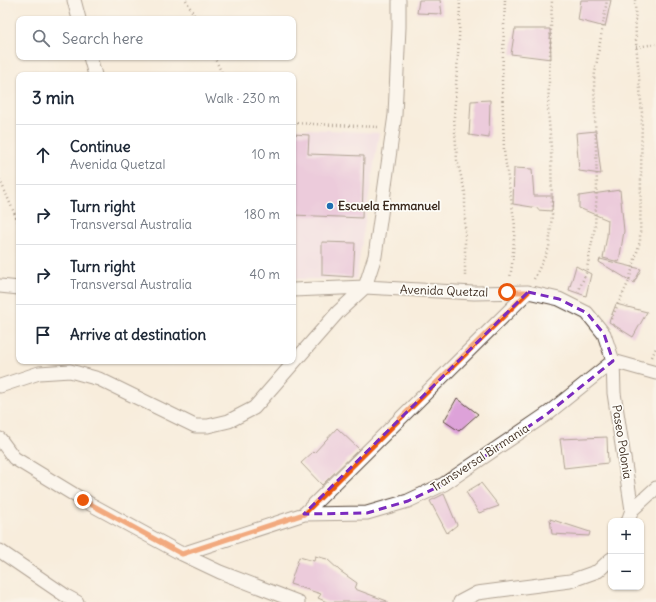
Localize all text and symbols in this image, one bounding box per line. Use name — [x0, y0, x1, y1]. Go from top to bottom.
search box — [16, 16, 296, 60]
icon: search — [30, 27, 52, 49]
text: Search here — [62, 29, 143, 48]
text: 3 min — [32, 87, 74, 109]
text: Walk · 230 m — [205, 90, 280, 107]
text: Continue — [70, 137, 131, 156]
icon: ahead — [32, 144, 54, 166]
text: 10 m — [252, 146, 280, 163]
text: Avenida Quetzal — [70, 156, 165, 173]
text: Turn right — [70, 197, 135, 216]
place label: Escuela Emmanuel — [338, 198, 441, 213]
marker: Escuela Emmanuel — [325, 201, 335, 211]
icon: right — [32, 204, 54, 226]
text: 180 m — [244, 206, 280, 223]
text: Transversal Australia — [70, 216, 192, 233]
text: Turn right — [70, 257, 135, 276]
icon: right — [32, 264, 54, 286]
text: 40 m — [249, 266, 280, 283]
text: Transversal Australia — [70, 276, 192, 293]
street label: Avenida Quetzal — [400, 281, 488, 300]
route start — [498, 283, 516, 301]
icon: arrive — [32, 324, 54, 346]
text: Arrive at destination — [70, 325, 206, 344]
street label: Paseo Polonia — [609, 404, 636, 480]
street label: Transversal Birmania — [428, 420, 532, 495]
route end — [74, 491, 92, 509]
map controls — [608, 518, 644, 590]
button: + — [608, 518, 644, 554]
button: − — [608, 554, 644, 590]

